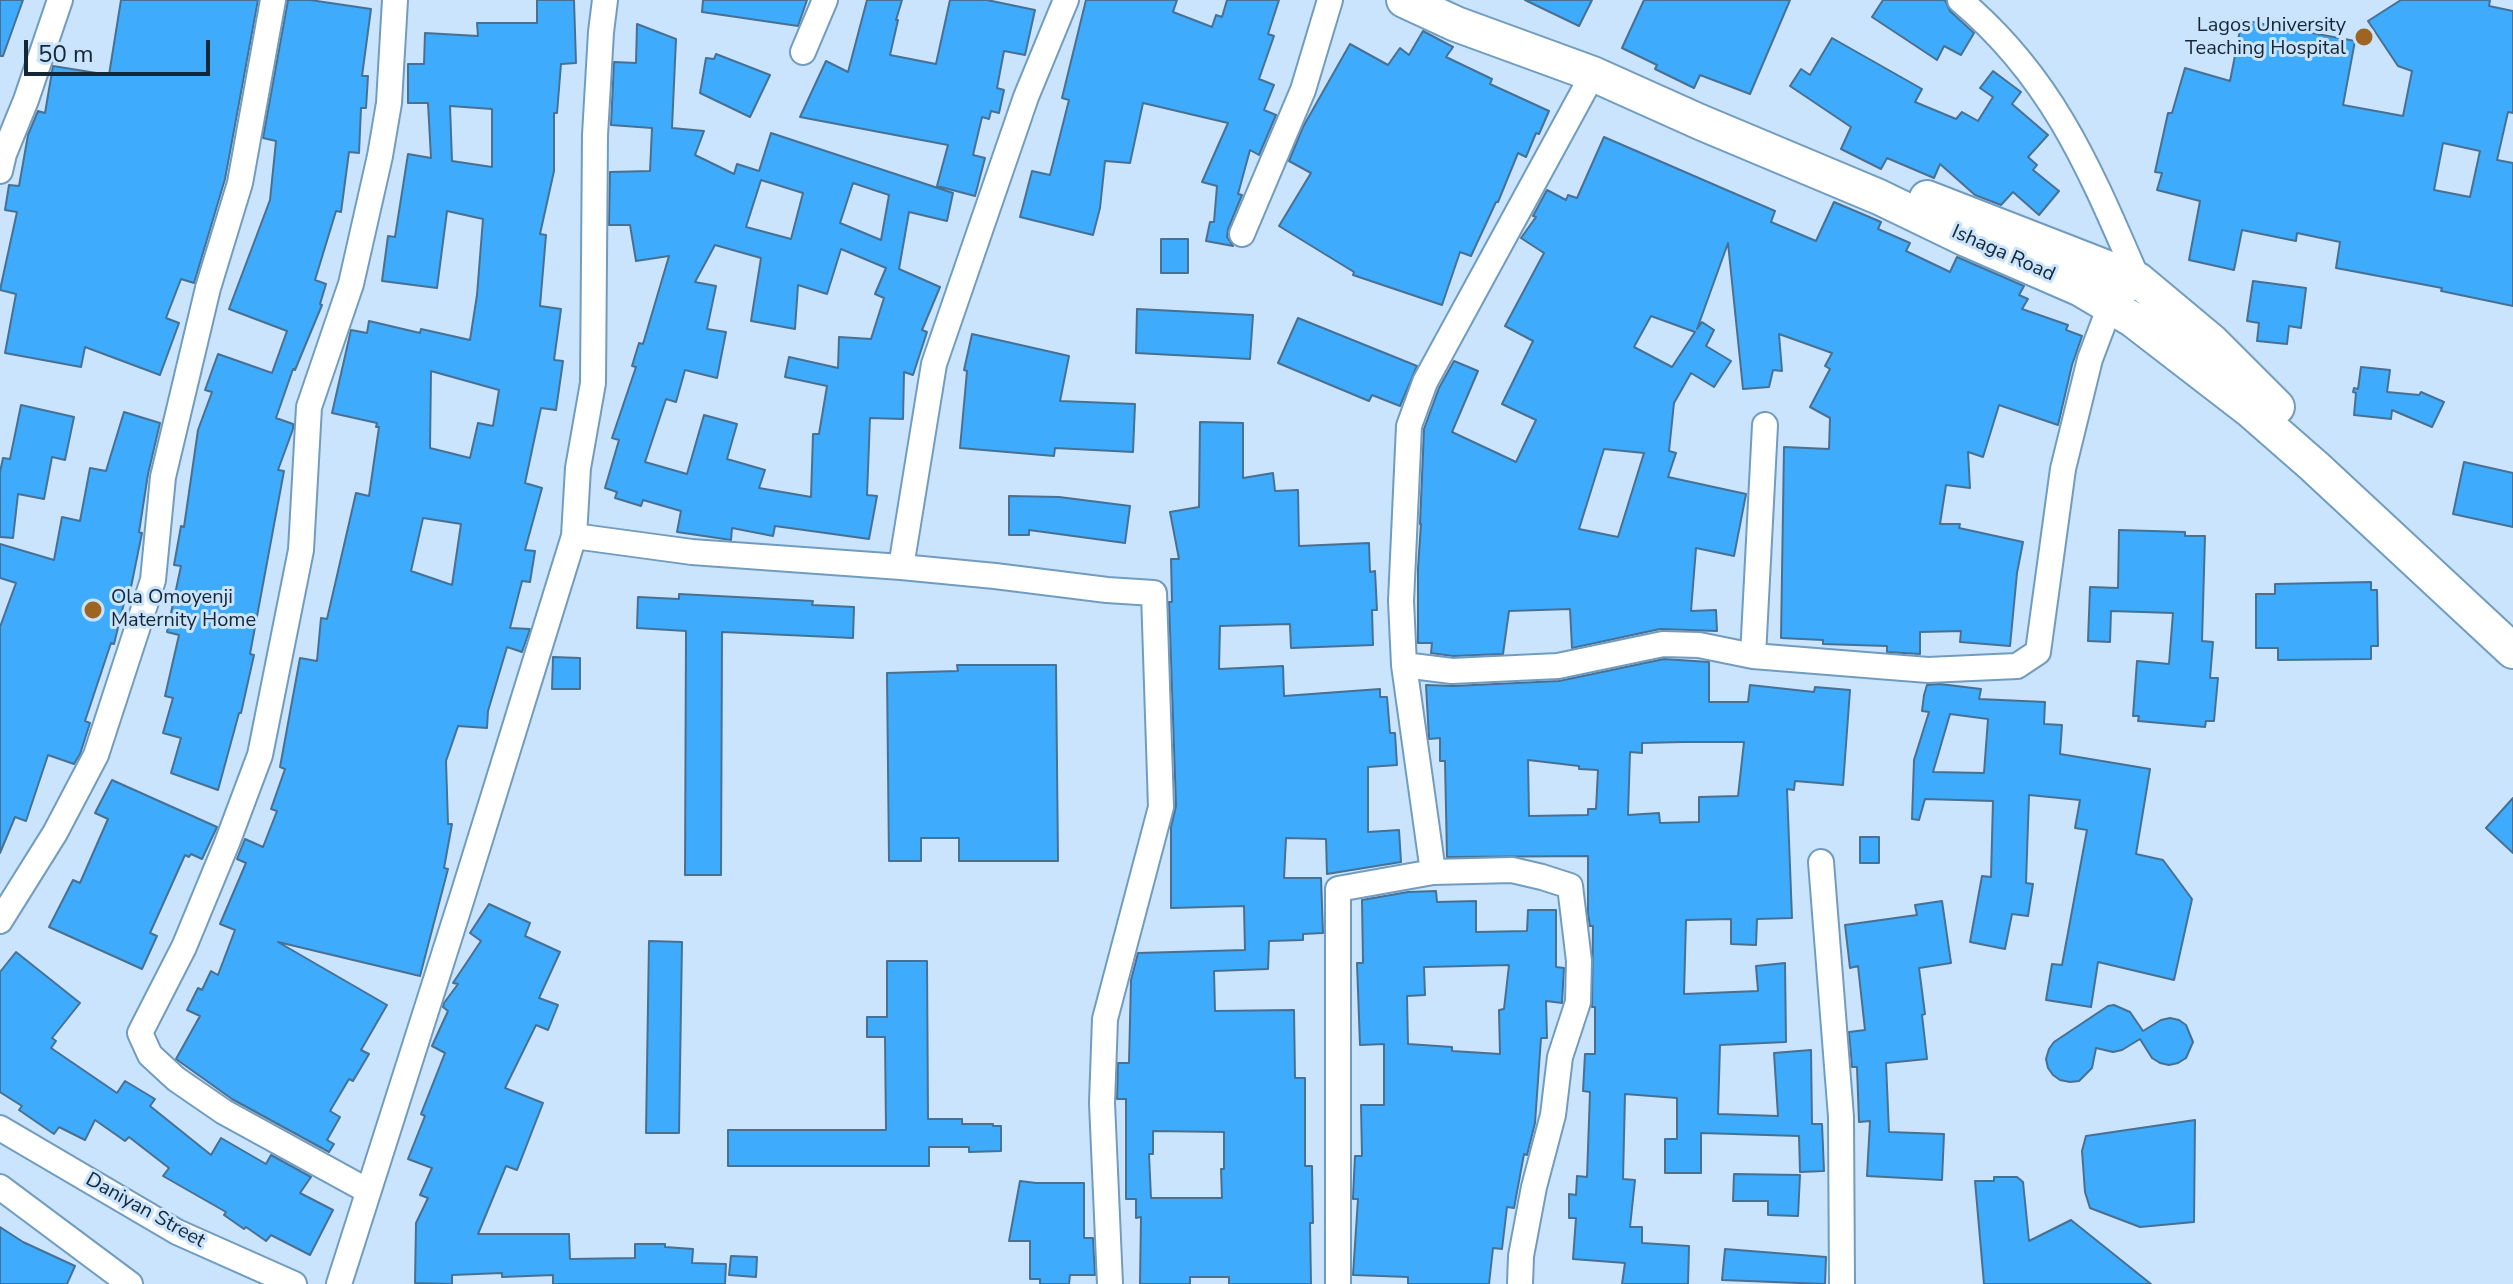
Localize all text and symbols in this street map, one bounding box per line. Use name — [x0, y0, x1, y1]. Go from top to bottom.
place label: Lagos University Teaching Hospital — [2185, 14, 2346, 61]
scale bar — [28, 24, 214, 74]
marker: Lagos University Teaching Hospital — [2353, 26, 2375, 48]
text: 50 m — [38, 38, 94, 70]
street label: Ishaga Road — [1948, 221, 2058, 287]
place label: Ola Omoyenji Maternity Home — [111, 586, 256, 633]
marker: Ola Omoyenji Maternity Home — [82, 599, 104, 621]
street label: Daniyan Street — [81, 1168, 209, 1254]

